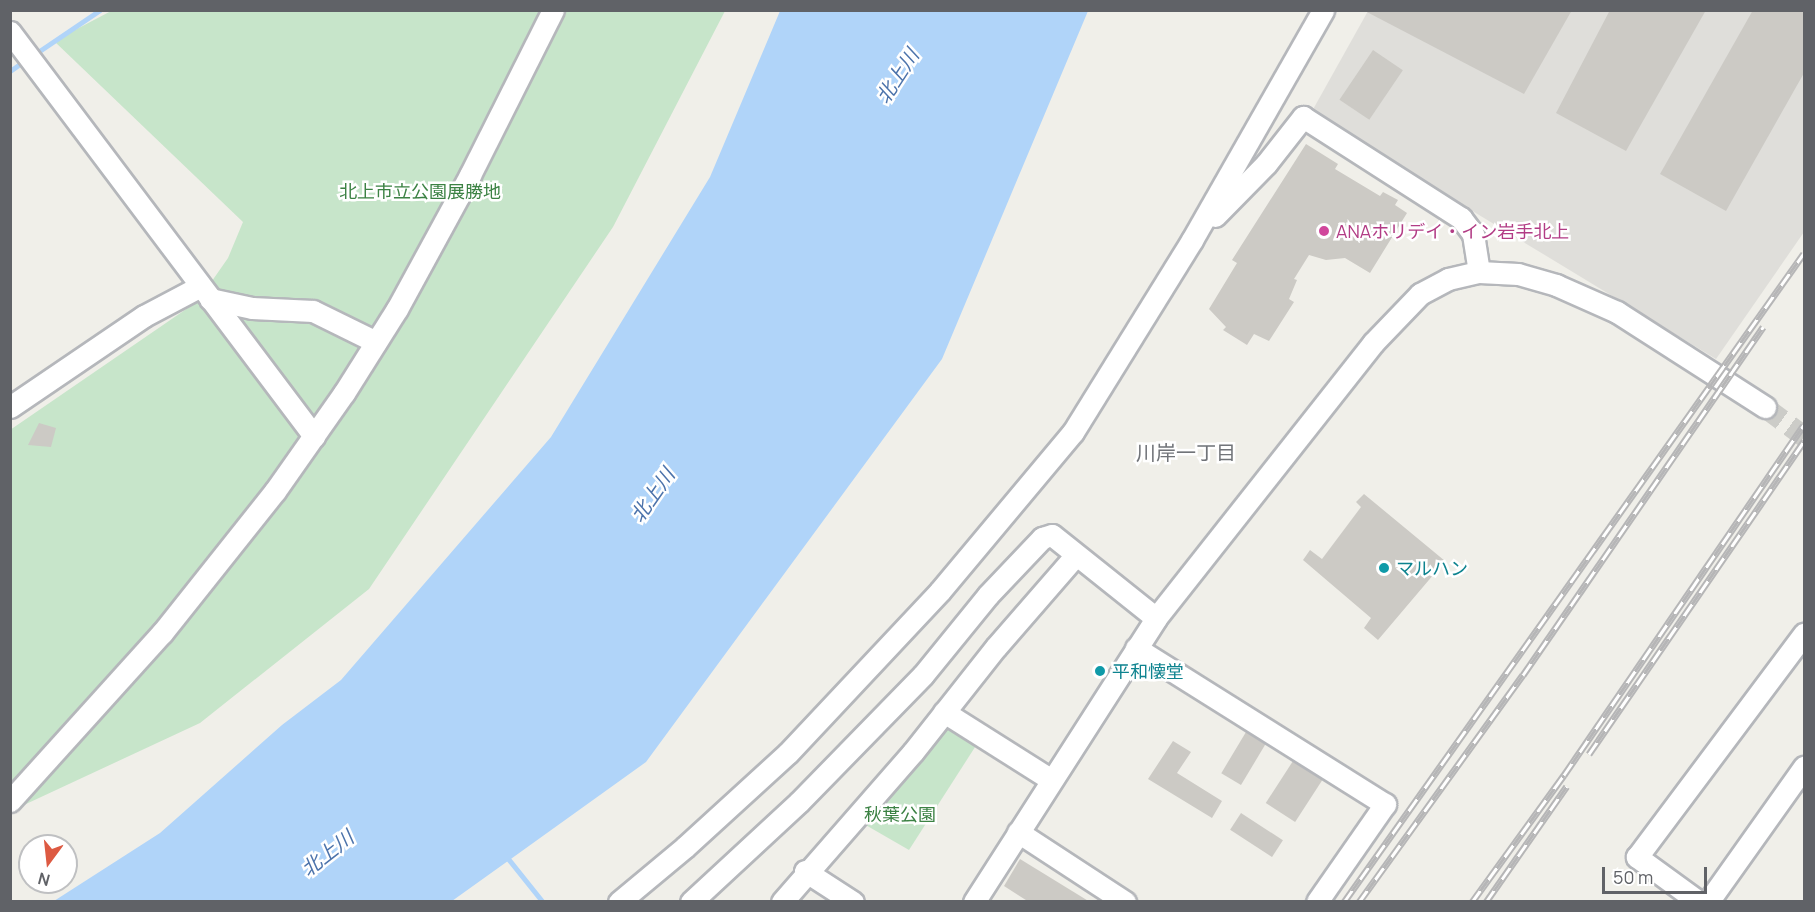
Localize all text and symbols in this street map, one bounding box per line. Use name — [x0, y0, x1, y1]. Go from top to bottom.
water label: 北上川 — [871, 44, 923, 108]
park label: 北上市立公園展勝地 — [339, 180, 501, 202]
place label: ANAホリデイ・イン岩手北上 — [1336, 220, 1569, 242]
marker: ANAホリデイ・イン岩手北上 — [1317, 224, 1331, 238]
district label: 川岸一丁目 — [1136, 440, 1236, 464]
water label: 北上川 — [625, 464, 679, 526]
place label: マルハン — [1396, 557, 1468, 579]
marker: マルハン — [1377, 561, 1391, 575]
place label: 平和懐堂 — [1112, 660, 1184, 682]
marker: 平和懐堂 — [1093, 664, 1107, 678]
park label: 秋葉公園 — [864, 803, 936, 825]
water label: 北上川 — [296, 825, 358, 881]
north arrow — [18, 834, 78, 894]
scale bar — [1605, 855, 1710, 893]
text: 50 m — [1613, 865, 1653, 889]
text: N — [35, 867, 52, 892]

